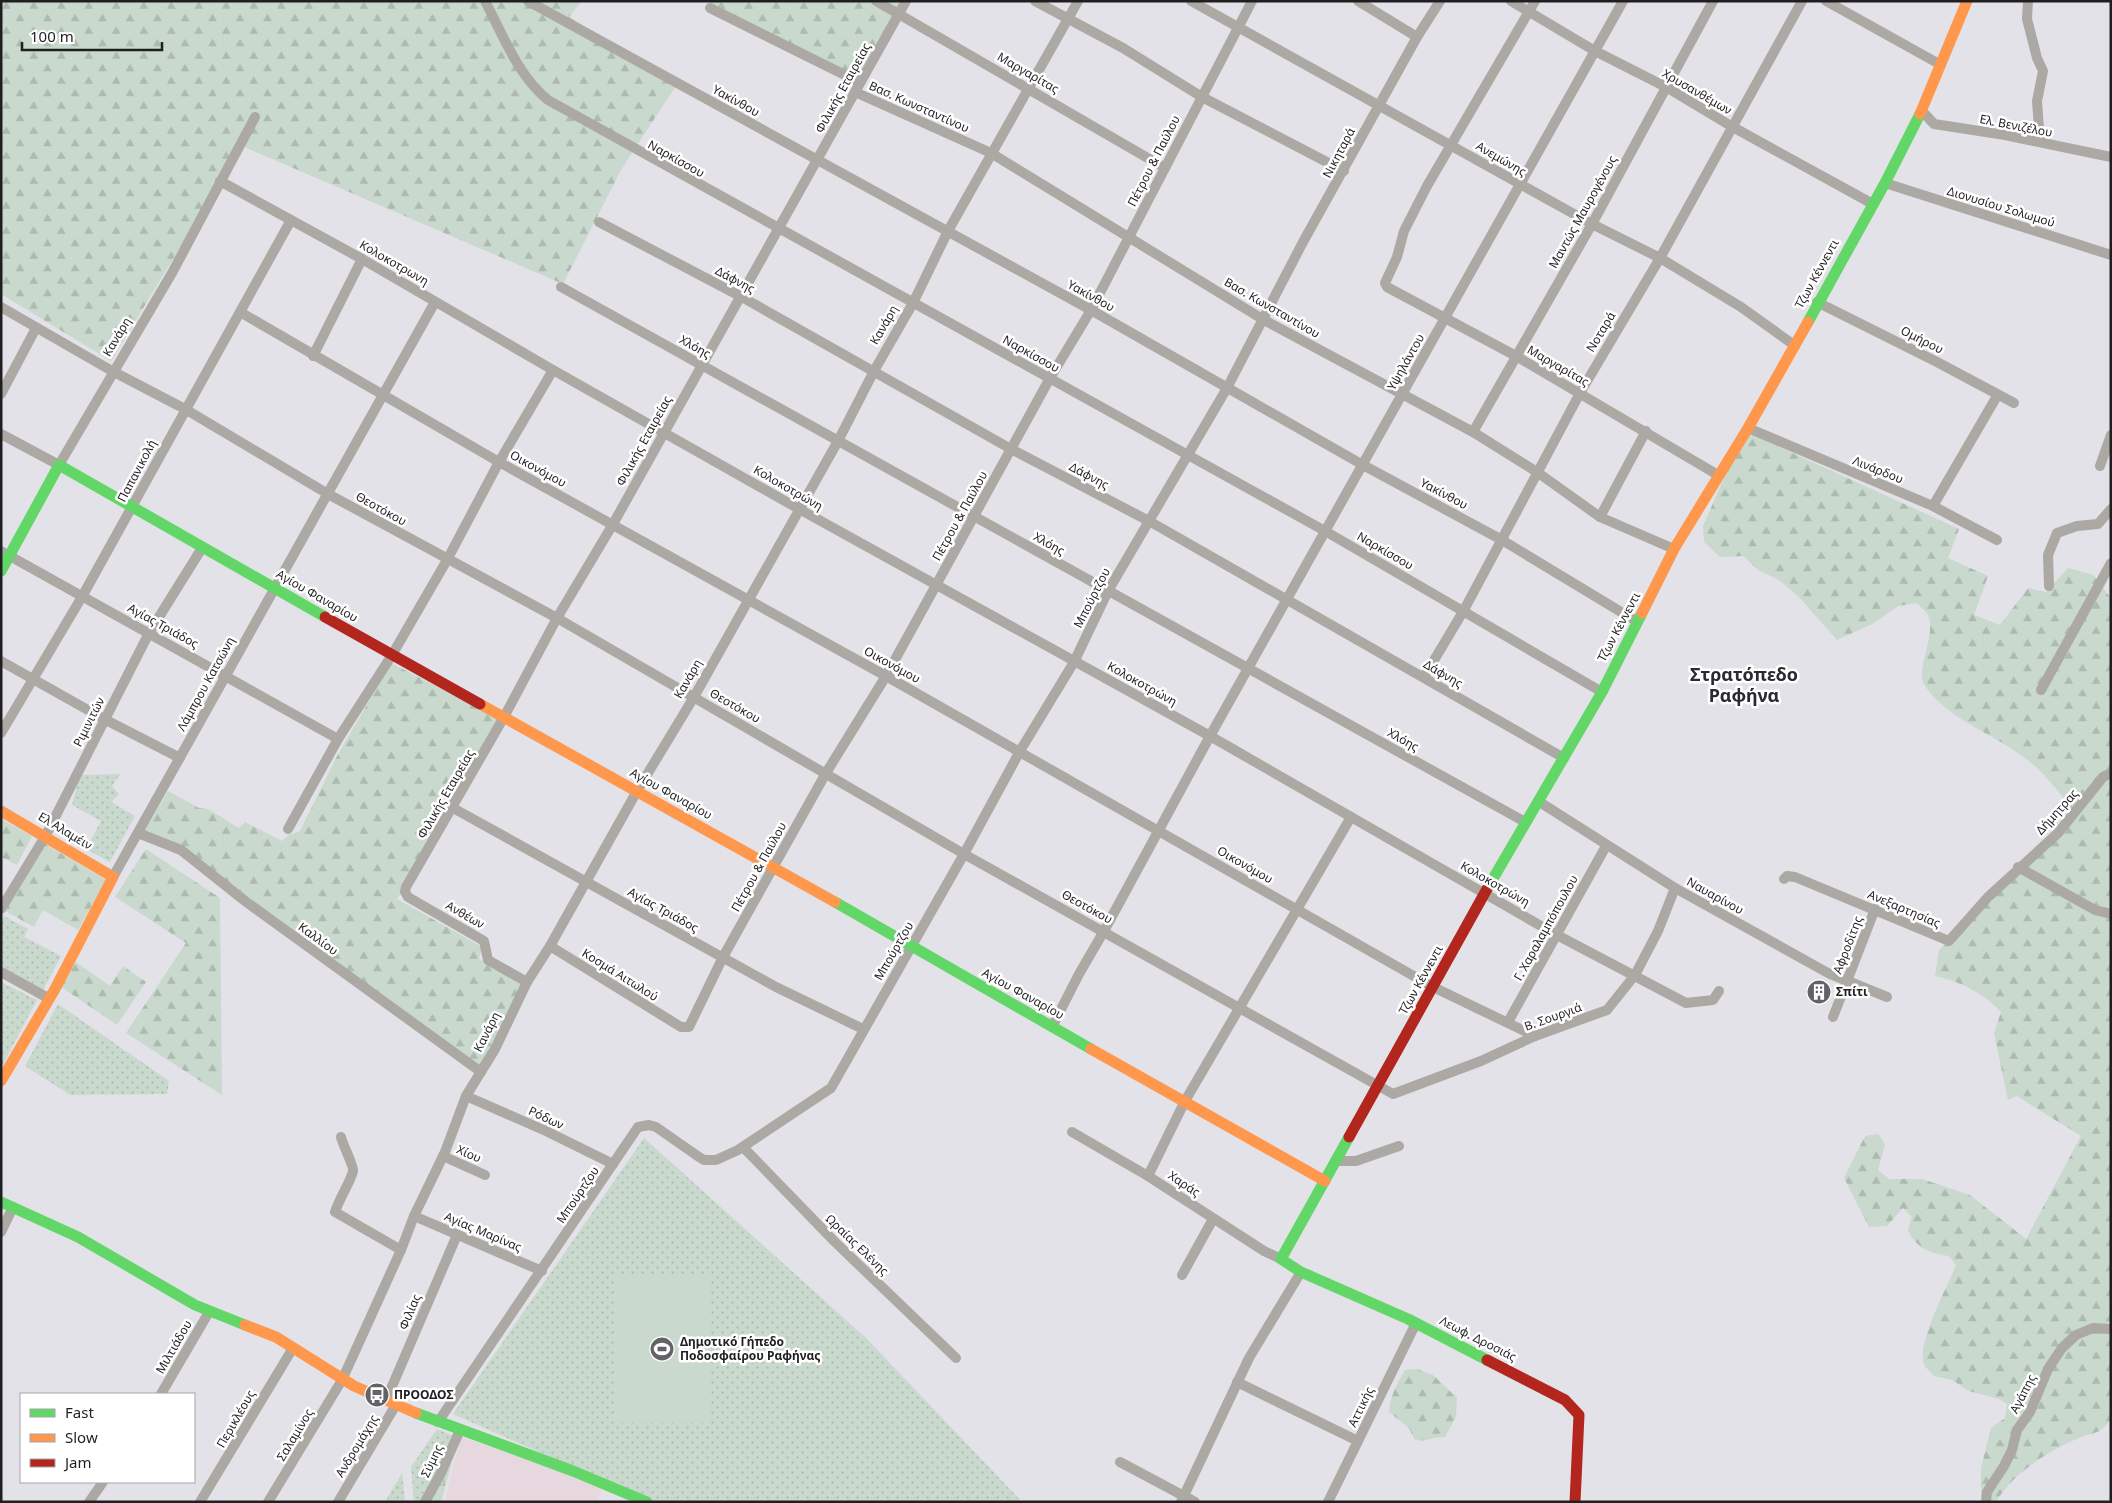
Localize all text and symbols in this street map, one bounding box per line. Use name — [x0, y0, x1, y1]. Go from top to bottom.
scale bar — [22, 20, 162, 52]
text: 100 m — [30, 26, 74, 46]
street label: Φιλικής Εταιρείας — [811, 40, 874, 136]
street label: Μαργαρίτας — [994, 48, 1062, 97]
street label: Χρυσανθέμων — [1659, 65, 1735, 118]
street label: Βασ. Κωνσταντίνου — [866, 77, 972, 136]
street label: Υακίνθου — [710, 81, 763, 120]
street label: Ελ. Βενιζέλου — [1978, 110, 2054, 141]
street label: Πέτρου & Παύλου — [1123, 112, 1184, 209]
street label: Νικηταρά — [1318, 124, 1359, 181]
street label: Ναρκίσσου — [645, 136, 708, 181]
street label: Ανεμώνης — [1473, 137, 1530, 180]
street label: Μαντώς Μαυρογένους — [1544, 152, 1621, 271]
street label: Διονυσίου Σολωμού — [1945, 182, 2057, 231]
street label: Κολοκοτρωνη — [357, 236, 432, 289]
street label: Τζων Κέννεντι — [1790, 236, 1843, 311]
street label: Δάφνης — [712, 262, 758, 297]
street label: Βασ. Κωνσταντίνου — [1221, 273, 1323, 342]
street label: Υακίνθου — [1065, 276, 1118, 315]
street label: Κανάρη — [865, 302, 902, 348]
street label: Νοταρά — [1582, 308, 1619, 355]
street label: Κανάρη — [98, 314, 135, 360]
street label: Ομήρου — [1898, 322, 1947, 358]
street label: Υψηλάντου — [1383, 330, 1428, 393]
street label: Χλόης — [676, 331, 714, 362]
street label: Ναρκίσσου — [1000, 331, 1063, 376]
street label: Μαργαρίτας — [1524, 341, 1592, 390]
street label: Φιλικής Εταιρείας — [612, 393, 675, 489]
street label: Παπανικολή — [113, 437, 160, 505]
street label: Οικονόμου — [507, 446, 569, 491]
street label: Λινάρδου — [1850, 452, 1906, 487]
street label: Δάφνης — [1066, 458, 1112, 493]
street label: Κολοκοτρώνη — [751, 461, 826, 514]
street label: Πέτρου & Παύλου — [928, 468, 991, 564]
street label: Υακίνθου — [1417, 474, 1471, 513]
street label: Θεοτόκου — [353, 488, 410, 530]
street label: Χλόης — [1030, 528, 1068, 559]
street label: Ναρκίσσου — [1354, 528, 1417, 574]
street label: Αγίου Φαναρίου — [273, 565, 361, 626]
street label: Μπούρτζου — [1069, 565, 1114, 631]
street label: Τζων Κέννεντι — [1593, 589, 1644, 665]
street label: Αγίας Τριάδος — [125, 599, 202, 652]
street label: Λάμπρου Κατσώνη — [173, 634, 238, 734]
street label: Οικονόμου — [861, 642, 923, 687]
street label: Δάφνης — [1420, 655, 1466, 692]
street label: Κανάρη — [669, 656, 706, 702]
street label: Κολοκοτρώνη — [1104, 657, 1180, 710]
district label: Στρατόπεδο Ραφήνα — [1690, 662, 1798, 707]
street label: Θεοτόκου — [707, 684, 764, 727]
street label: Ριμινιτών — [69, 694, 108, 750]
street label: Χλόης — [1384, 724, 1422, 755]
street label: Φιλικής Εταιρείας — [413, 746, 478, 842]
street label: Αγίου Φαναρίου — [627, 764, 715, 823]
street label: Δήμητρας — [2032, 785, 2082, 838]
street label: Ελ Αλαμέιν — [35, 808, 95, 853]
street label: Πέτρου & Παύλου — [727, 819, 790, 915]
street label: Οικονόμου — [1214, 842, 1276, 887]
street label: Κολοκοτρώνη — [1458, 857, 1533, 910]
street label: Γ. Χαραλαμπόπουλου — [1509, 872, 1582, 984]
street label: Ναυαρίνου — [1684, 873, 1747, 918]
street label: Αγίας Τριάδος — [625, 883, 702, 936]
street label: Θεοτόκου — [1059, 886, 1116, 928]
street label: Ανεξαρτησίας — [1865, 886, 1943, 932]
street label: Ανθέων — [443, 897, 488, 932]
street label: Αφροδίτης — [1829, 913, 1866, 976]
street label: Καλλίου — [295, 918, 342, 959]
street label: Μπούρτζου — [870, 918, 917, 983]
street label: Τζων Κέννεντι — [1394, 942, 1447, 1017]
street label: Κοσμά Αιτωλού — [579, 944, 662, 1005]
street label: Αγίου Φαναρίου — [979, 964, 1067, 1023]
building icon: Σπίτι — [1806, 979, 1832, 1005]
place label: Σπίτι — [1836, 983, 1868, 1000]
street label: Β. Σουργιά — [1522, 998, 1584, 1035]
street label: Κανάρη — [469, 1009, 504, 1055]
street label: Ρόδων — [526, 1102, 567, 1133]
street label: Χίου — [454, 1141, 484, 1166]
street label: Μπούρτζου — [552, 1163, 603, 1227]
street label: Χαράς — [1165, 1167, 1204, 1200]
street label: Αγίας Μαρίνας — [442, 1208, 525, 1256]
street label: Ωραίας Ελένης — [822, 1210, 893, 1279]
street label: Φιλίας — [394, 1291, 425, 1332]
street label: Λεωφ. Δροσιάς — [1437, 1312, 1520, 1365]
street label: Μιλτιάδου — [151, 1317, 196, 1377]
place label: Δημοτικό Γήπεδο Ποδοσφαίρου Ραφήνας — [680, 1333, 820, 1364]
sports icon: Δημοτικό Γήπεδο Ποδοσφαίρου Ραφήνας — [649, 1336, 675, 1362]
street label: Αγάπης — [2005, 1371, 2040, 1416]
bus stop icon: ΠΡΟΟΔΟΣ — [364, 1382, 390, 1408]
street label: Αττικής — [1343, 1384, 1378, 1430]
place label: ΠΡΟΟΔΟΣ — [394, 1386, 453, 1403]
street label: Περικλέους — [212, 1387, 259, 1451]
legend — [20, 1393, 195, 1483]
text: Fast — [65, 1402, 94, 1422]
street label: Σαλαμίνος — [272, 1405, 317, 1464]
street label: Ανδρομάχης — [331, 1411, 382, 1480]
text: Slow — [65, 1427, 98, 1447]
street label: Σύμης — [417, 1441, 447, 1480]
text: Jam — [63, 1452, 92, 1472]

